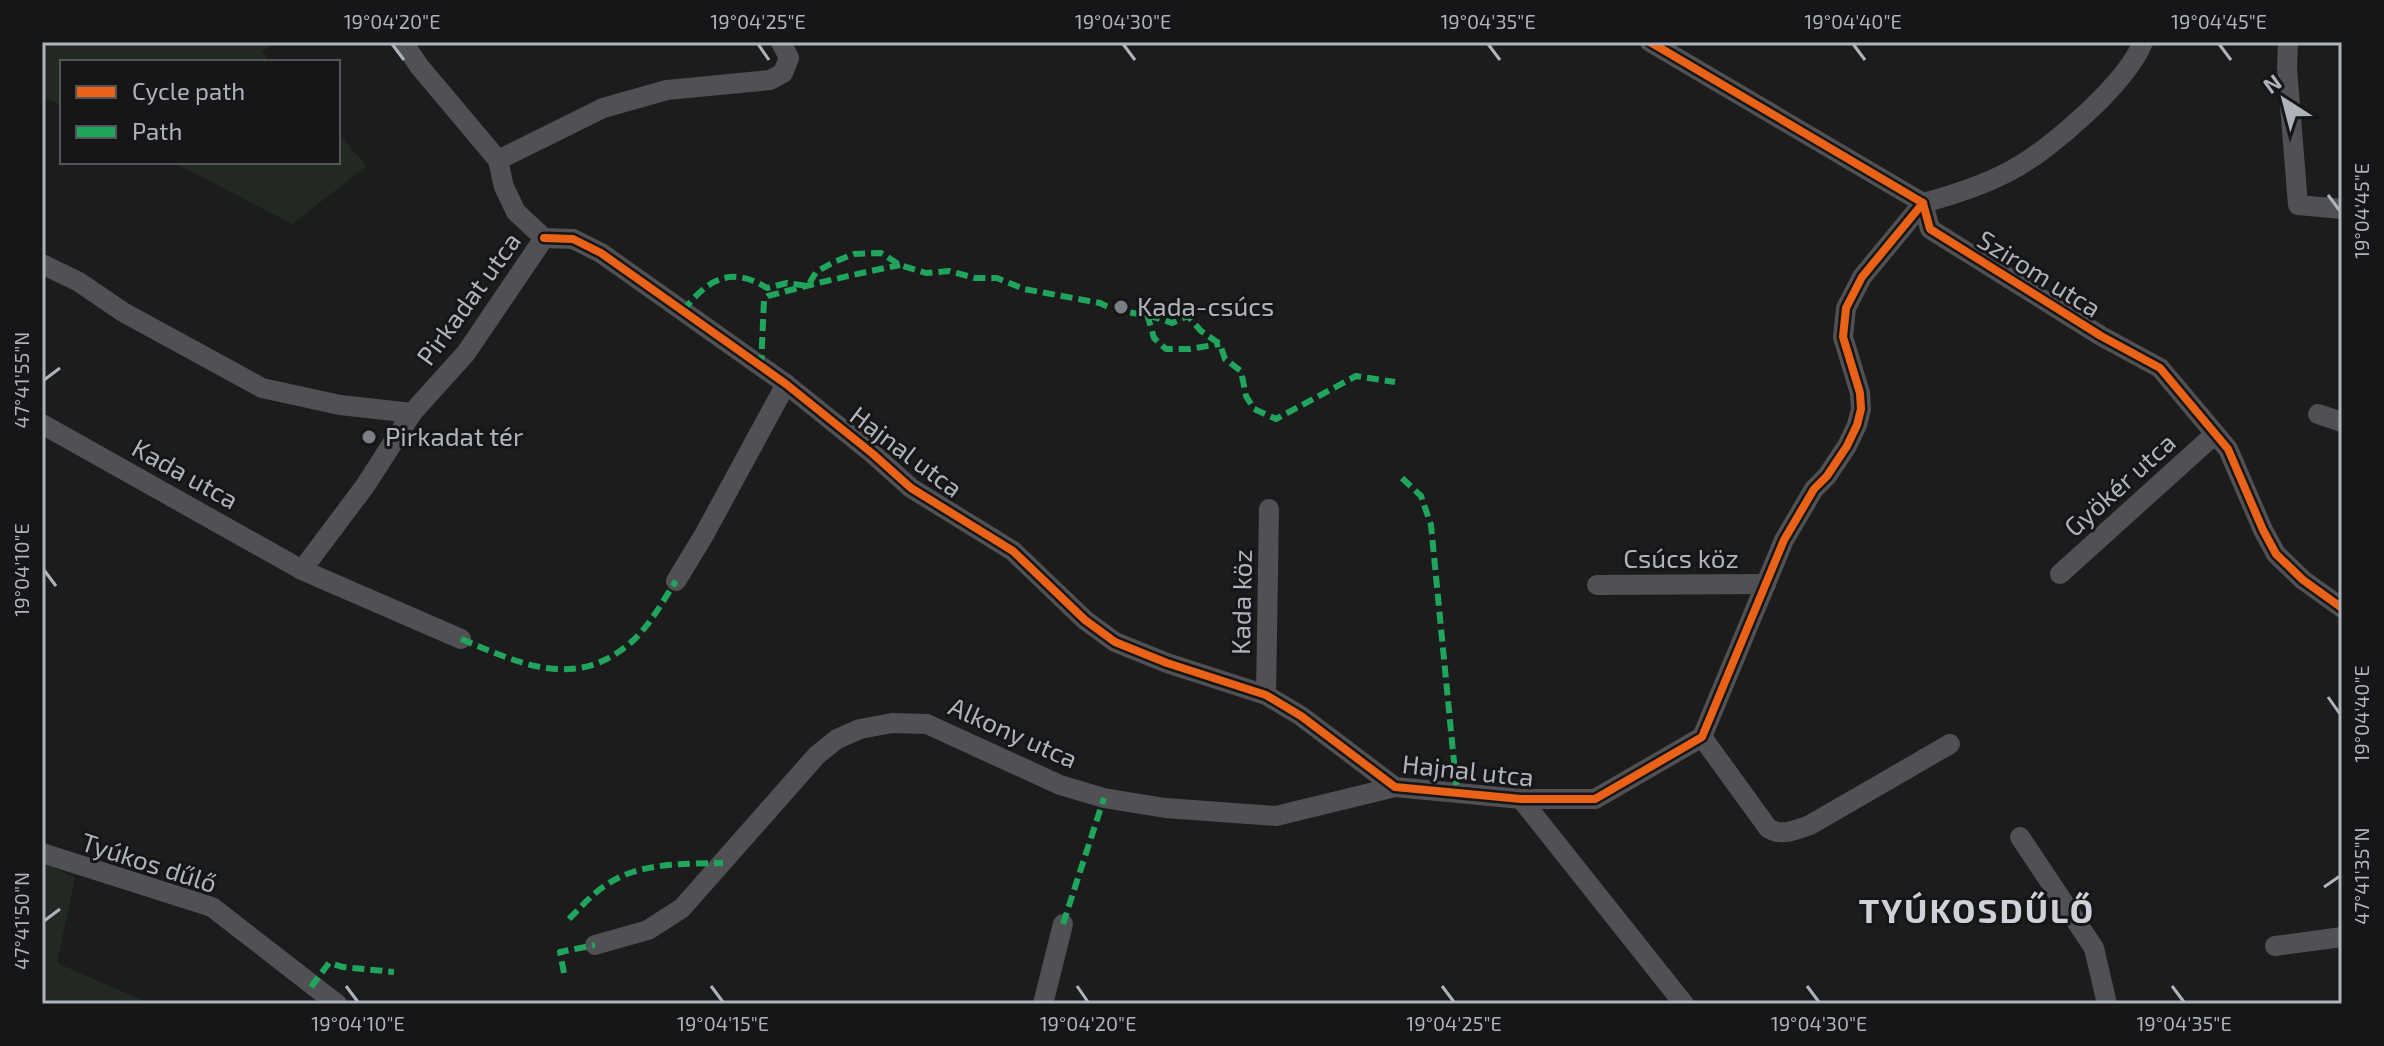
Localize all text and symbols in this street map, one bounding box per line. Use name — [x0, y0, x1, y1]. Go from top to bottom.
text: 19°04'20"E — [344, 9, 440, 33]
text: 19°04'25"E — [710, 9, 806, 33]
text: 19°04'30"E — [1075, 9, 1171, 33]
text: 19°04'35"E — [1440, 9, 1536, 33]
text: 19°04'40"E — [1804, 9, 1902, 33]
text: 19°04'45"E — [2171, 9, 2267, 33]
legend — [60, 60, 340, 164]
north arrow — [2244, 60, 2324, 140]
text: N — [2258, 68, 2286, 98]
text: Cycle path — [132, 76, 245, 105]
text: Path — [132, 116, 182, 145]
text: 19°04'45"E — [2349, 163, 2373, 259]
street label: Szirom utca — [1972, 223, 2107, 323]
street label: Pirkadat utca — [409, 226, 526, 370]
place label: Kada-csúcs — [1137, 290, 1274, 321]
marker: Kada-csúcs — [1112, 298, 1130, 316]
text: 47°41'55"N — [9, 332, 33, 428]
street label: Hajnal utca — [845, 399, 969, 503]
place label: Pirkadat tér — [385, 420, 523, 451]
street label: Gyökér utca — [2057, 426, 2181, 542]
marker: Pirkadat tér — [360, 428, 378, 446]
street label: Kada utca — [127, 431, 244, 514]
text: 19°04'10"E — [9, 523, 33, 617]
street label: Csúcs köz — [1623, 542, 1739, 573]
street label: Kada köz — [1224, 549, 1257, 655]
text: 19°04'40"E — [2349, 665, 2373, 763]
street label: Alkony utca — [945, 690, 1083, 774]
street label: Hajnal utca — [1401, 747, 1535, 792]
street label: Tyúkos dűlő — [78, 825, 221, 898]
text: 47°41'35"N — [2349, 827, 2373, 925]
text: 47°41'50"N — [9, 872, 33, 970]
district label: TYÚKOSDŰLŐ — [1859, 889, 2095, 930]
text: 19°04'10"E — [311, 1011, 405, 1035]
text: 19°04'15"E — [677, 1011, 769, 1035]
text: 19°04'20"E — [1040, 1011, 1136, 1035]
text: 19°04'25"E — [1406, 1011, 1502, 1035]
text: 19°04'30"E — [1771, 1011, 1867, 1035]
text: 19°04'35"E — [2136, 1011, 2232, 1035]

